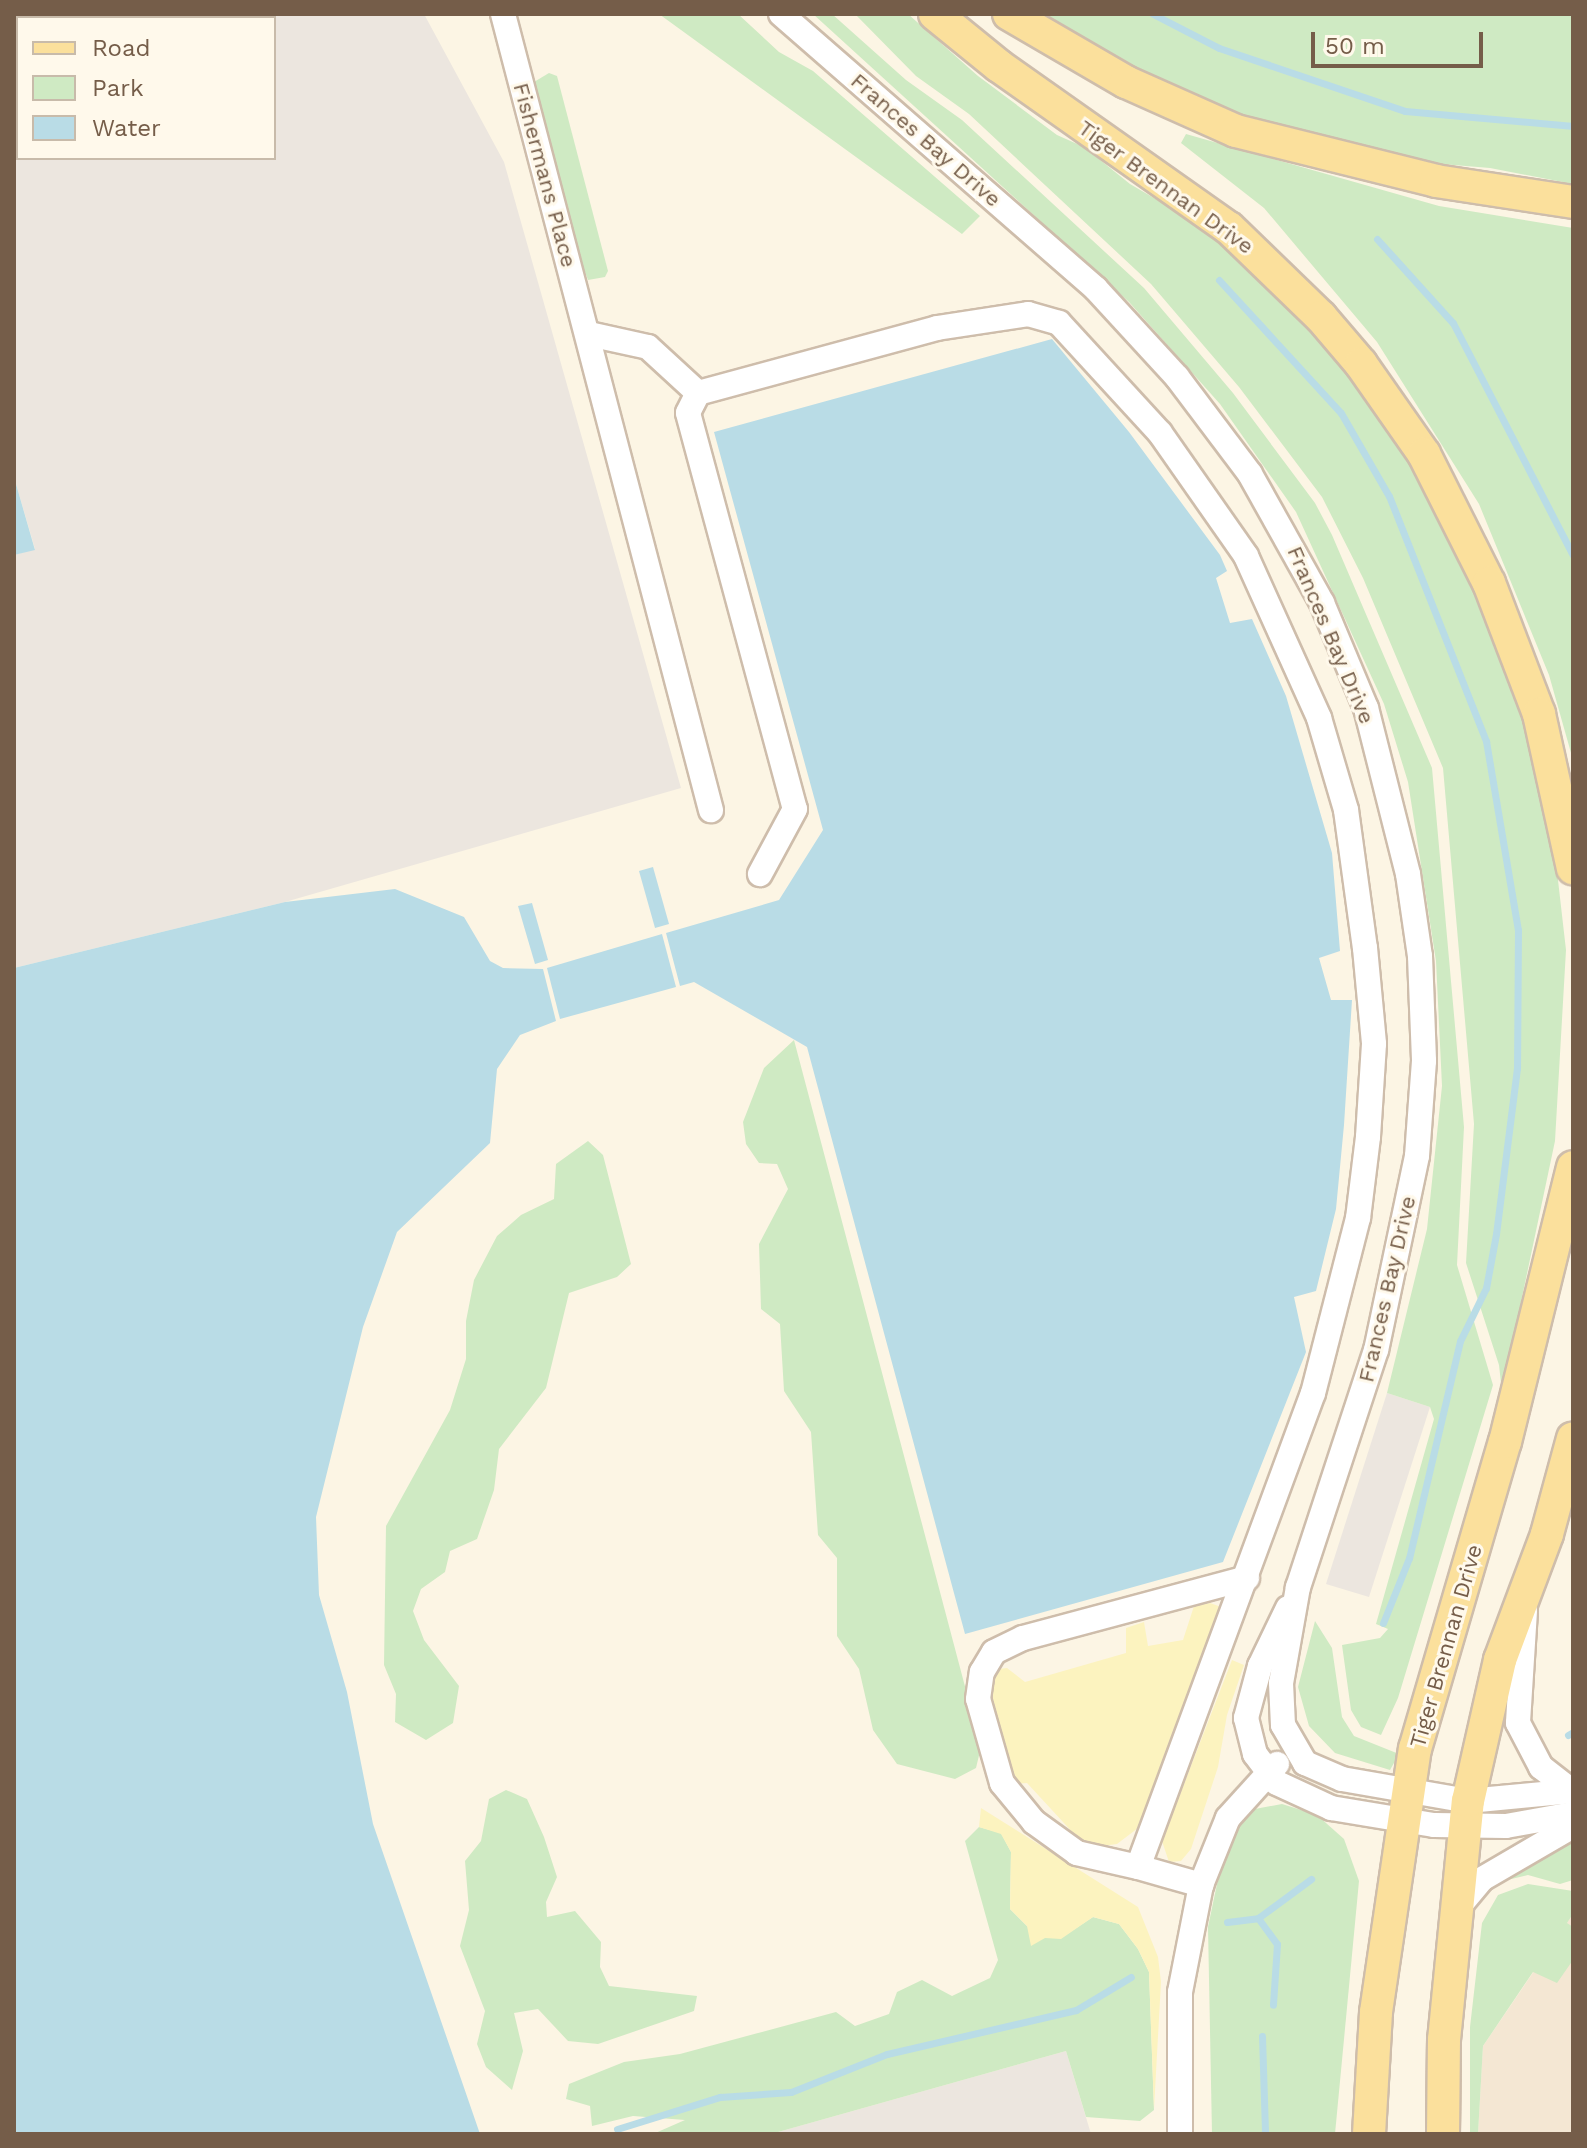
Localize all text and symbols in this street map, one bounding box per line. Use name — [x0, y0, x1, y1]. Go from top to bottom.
legend — [16, 16, 276, 160]
scale bar — [1315, 16, 1487, 66]
text: 50 m — [1325, 32, 1385, 60]
text: Road — [92, 34, 151, 62]
street label: Frances Bay Drive — [845, 67, 1007, 213]
text: Park — [92, 74, 144, 102]
street label: Fishermans Place — [508, 80, 582, 270]
text: Water — [92, 114, 161, 142]
street label: Tiger Brennan Drive — [1073, 114, 1259, 260]
street label: Frances Bay Drive — [1282, 542, 1380, 728]
street label: Frances Bay Drive — [1353, 1193, 1421, 1385]
street label: Tiger Brennan Drive — [1404, 1541, 1488, 1751]

